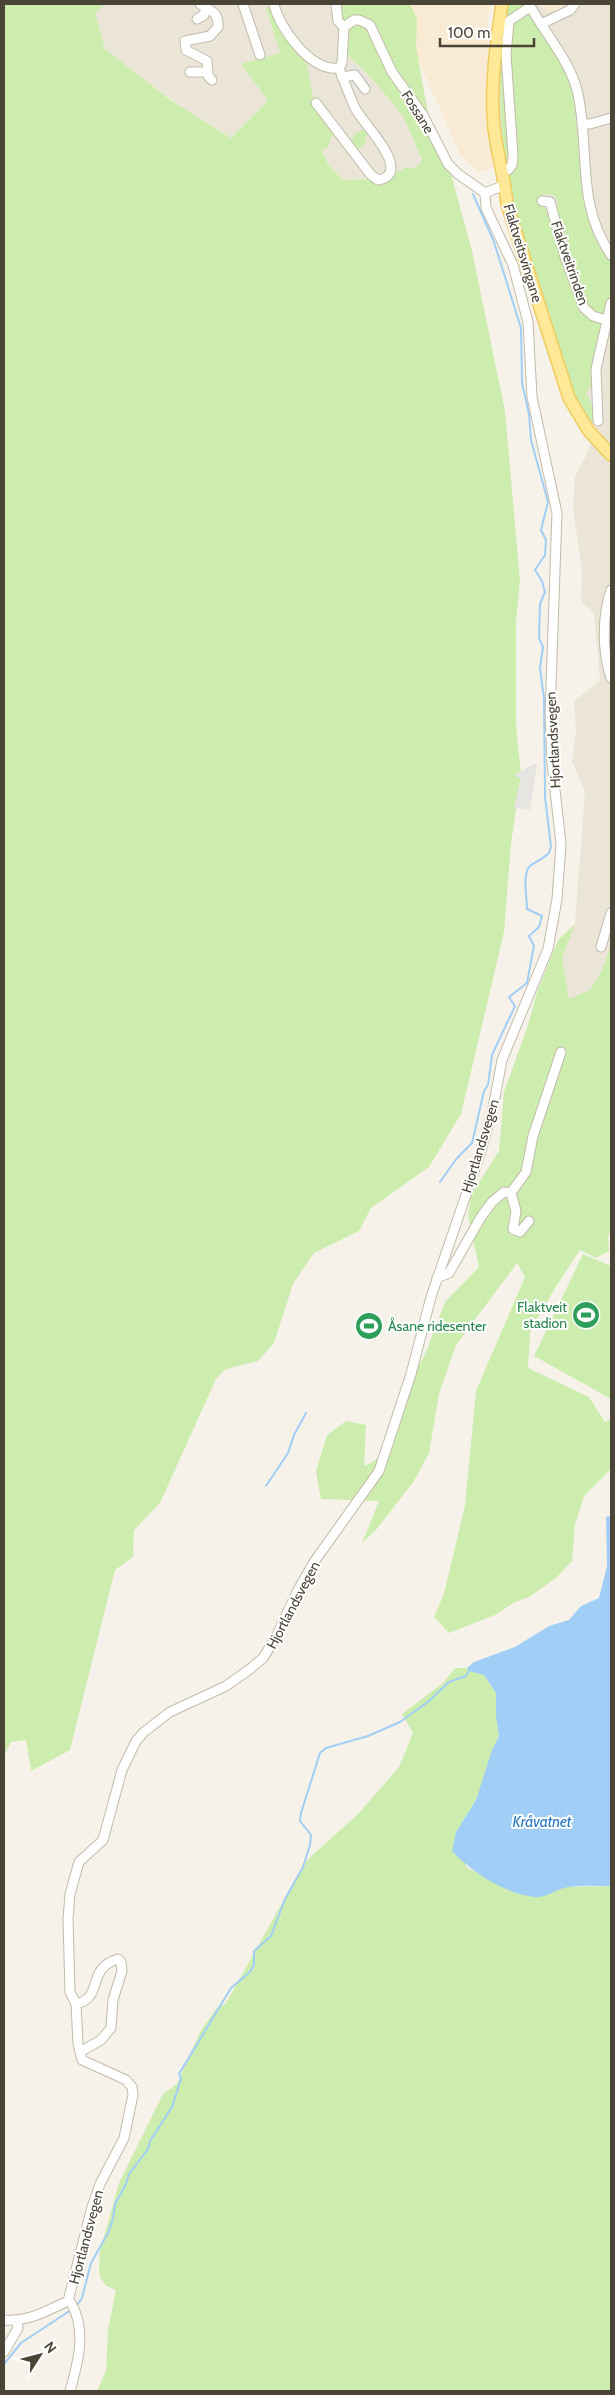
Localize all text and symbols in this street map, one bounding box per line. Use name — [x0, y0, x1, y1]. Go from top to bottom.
scale bar — [440, 15, 534, 47]
text: 100 m — [448, 24, 490, 42]
street label: Fossane — [398, 87, 438, 137]
street label: Flaktveitsvingane — [499, 202, 547, 304]
street label: Flaktveitrinden — [547, 218, 593, 308]
street label: Hjortlandsvegen — [541, 691, 565, 789]
street label: Hjortlandsvegen — [457, 1097, 503, 1195]
place label: Flaktveit stadion — [517, 1298, 567, 1332]
sports icon: Flaktveit stadion — [571, 1300, 601, 1330]
sports icon: Åsane ridesenter — [354, 1311, 384, 1341]
place label: Åsane ridesenter — [388, 1317, 487, 1335]
street label: Hjortlandsvegen — [262, 1558, 324, 1652]
water label: Kråvatnet — [513, 1813, 572, 1831]
street label: Hjortlandsvegen — [65, 2188, 107, 2286]
north arrow — [15, 2330, 65, 2380]
text: N — [40, 2338, 61, 2357]

